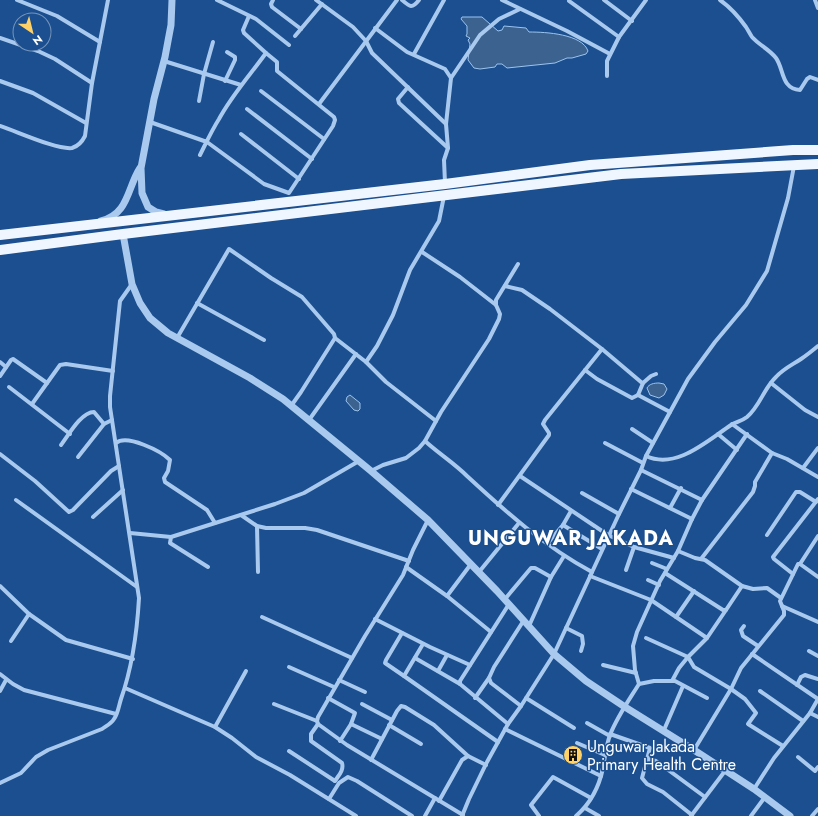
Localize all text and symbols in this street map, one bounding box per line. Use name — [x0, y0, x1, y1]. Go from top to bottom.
north arrow — [12, 12, 52, 52]
text: N — [30, 31, 46, 49]
district label: UNGUWAR JAKADA — [468, 524, 674, 553]
place label: Unguwar Jakada Primary Health Centre — [587, 735, 736, 776]
building icon: Unguwar Jakada Primary Health Centre — [562, 744, 584, 766]

